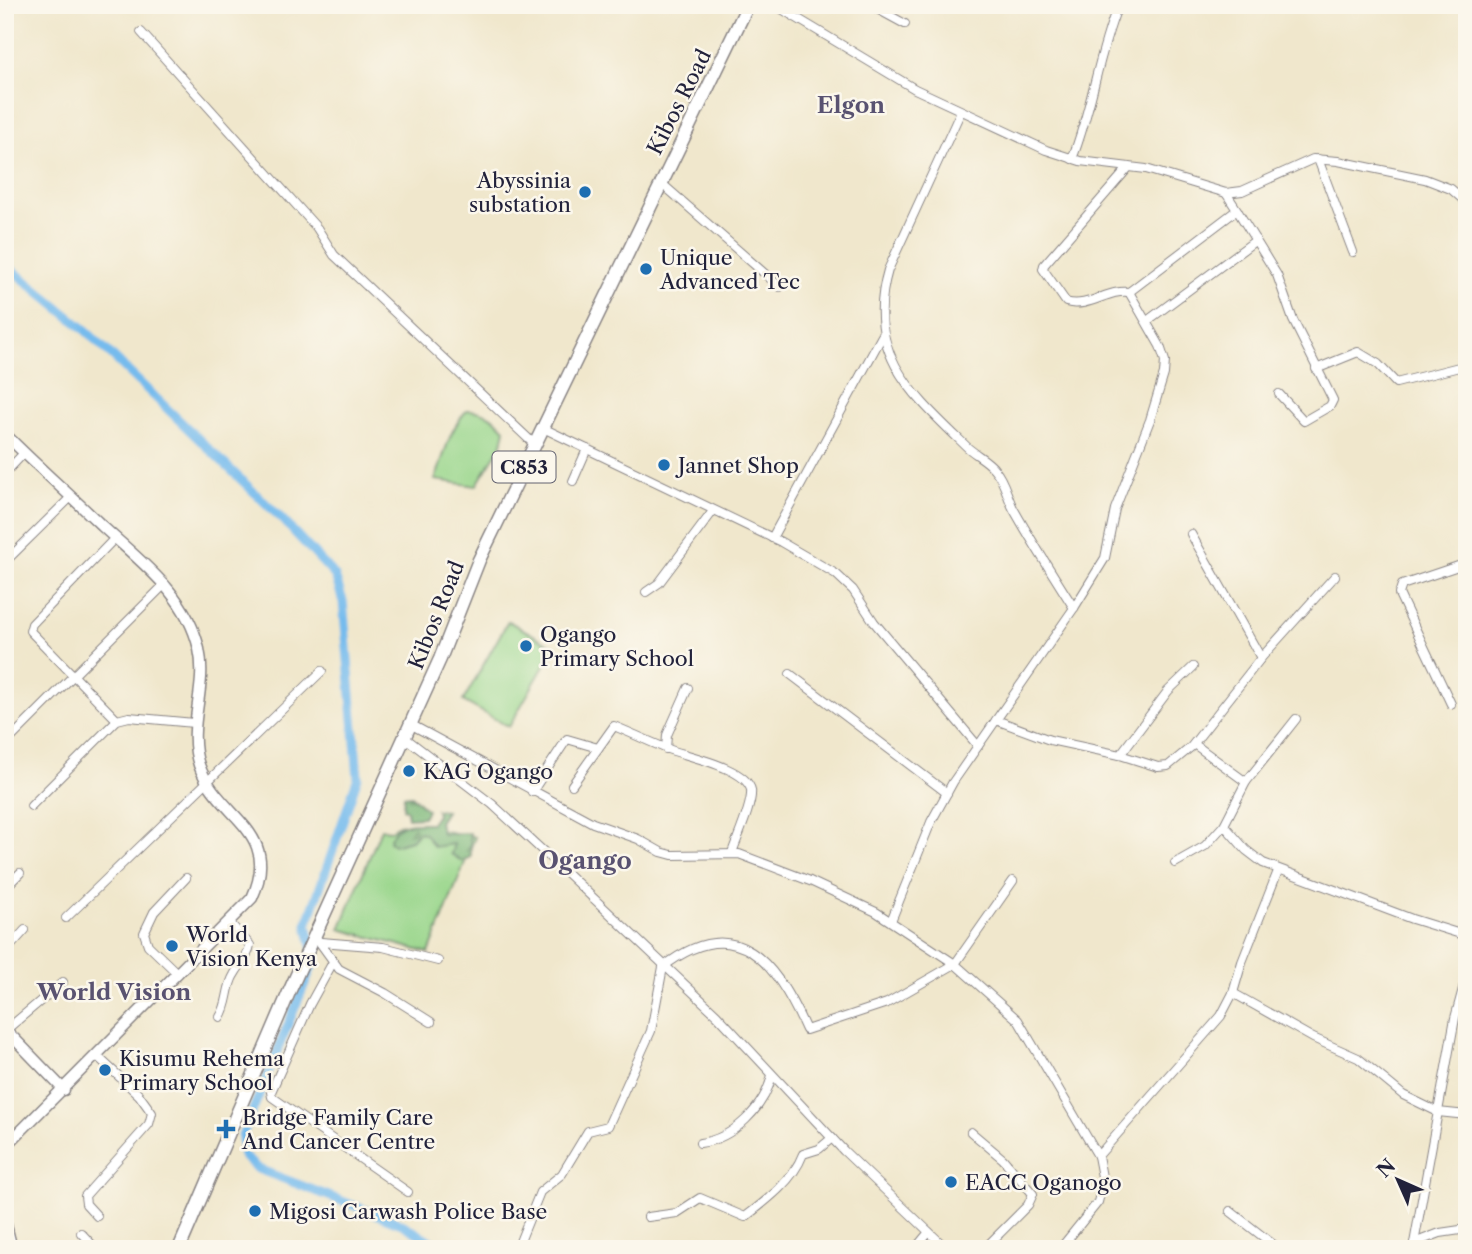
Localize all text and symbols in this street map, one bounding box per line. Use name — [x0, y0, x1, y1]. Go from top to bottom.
street label: Kibos Road — [642, 45, 716, 159]
district label: Elgon — [817, 91, 885, 119]
place label: Abyssinia substation — [469, 168, 572, 217]
marker: Abyssinia substation — [577, 184, 593, 200]
place label: Unique Advanced Tec — [659, 245, 800, 294]
marker: Unique Advanced Tec — [638, 261, 654, 277]
road number: C853 — [492, 452, 556, 482]
place label: Jannet Shop — [675, 453, 799, 478]
marker: Jannet Shop — [656, 457, 672, 473]
street label: Kibos Road — [403, 557, 469, 673]
place label: Ogango Primary School — [540, 622, 694, 671]
marker: Ogango Primary School — [518, 638, 534, 654]
place label: KAG Ogango — [423, 759, 553, 784]
marker: KAG Ogango — [401, 763, 417, 779]
district label: Ogango — [538, 846, 632, 875]
place label: World Vision Kenya — [185, 922, 318, 971]
marker: World Vision Kenya — [164, 938, 180, 954]
district label: World Vision — [36, 978, 192, 1006]
place label: Kisumu Rehema Primary School — [119, 1046, 285, 1095]
marker: Kisumu Rehema Primary School — [97, 1062, 113, 1078]
place label: Bridge Family Care And Cancer Centre — [241, 1105, 435, 1154]
marker: Bridge Family Care And Cancer Centre — [216, 1119, 236, 1139]
north arrow — [1364, 1146, 1434, 1216]
text: N — [1372, 1154, 1400, 1182]
place label: EACC Oganogo — [965, 1170, 1122, 1195]
marker: EACC Oganogo — [943, 1174, 959, 1190]
place label: Migosi Carwash Police Base — [269, 1199, 547, 1224]
marker: Migosi Carwash Police Base — [247, 1203, 263, 1219]

